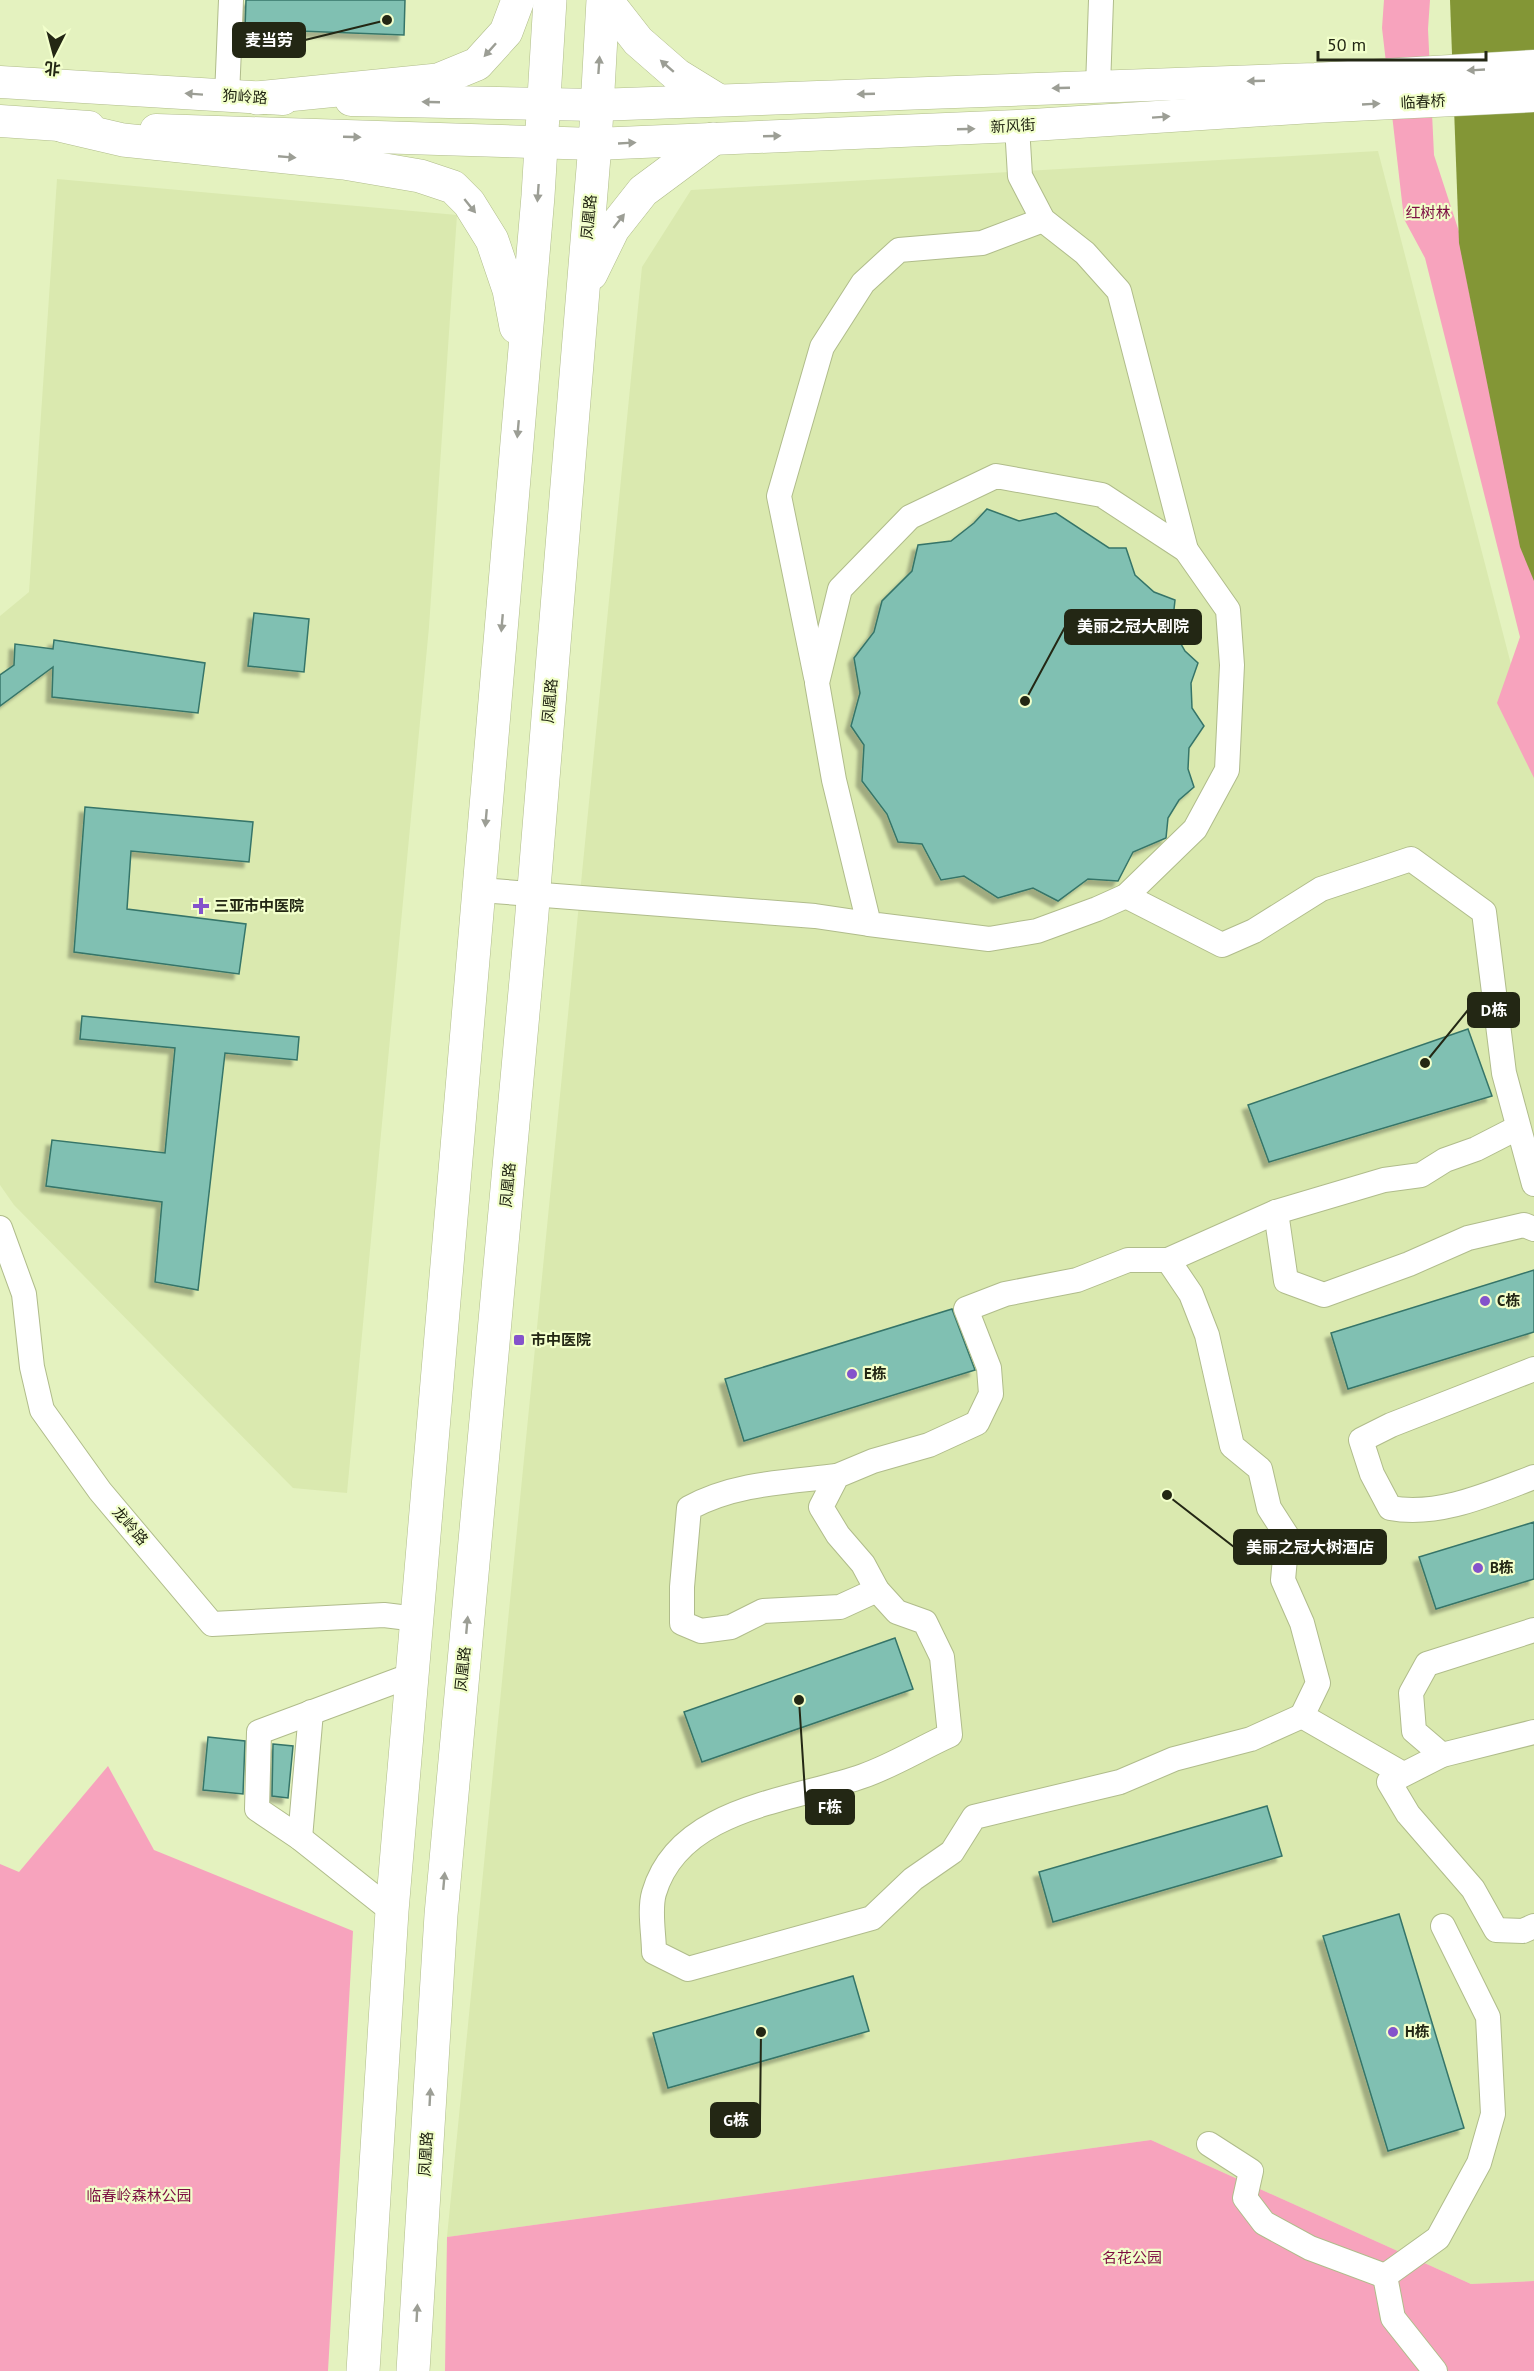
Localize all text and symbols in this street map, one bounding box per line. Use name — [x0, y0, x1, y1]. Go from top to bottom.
callout: 麦当劳 — [233, 23, 305, 57]
north arrow — [24, 24, 84, 84]
scale bar — [1318, 24, 1486, 62]
text: 麦当劳 — [245, 30, 293, 50]
text: 50 m — [1327, 33, 1366, 56]
one-way arrow — [483, 43, 497, 57]
one-way arrow — [594, 55, 604, 74]
text: 北 — [43, 58, 61, 80]
one-way arrow — [659, 60, 675, 73]
one-way arrow — [1466, 65, 1485, 74]
one-way arrow — [1247, 77, 1266, 86]
one-way arrow — [1052, 83, 1071, 93]
street label: 狗岭路 — [222, 86, 268, 107]
one-way arrow — [185, 89, 204, 99]
one-way arrow — [857, 89, 876, 99]
street label: 临春桥 — [1400, 91, 1446, 112]
one-way arrow — [422, 98, 441, 107]
one-way arrow — [1361, 100, 1380, 109]
one-way arrow — [1152, 112, 1171, 121]
street label: 新风街 — [990, 115, 1036, 136]
one-way arrow — [957, 124, 976, 133]
one-way arrow — [343, 132, 362, 142]
one-way arrow — [762, 132, 781, 141]
one-way arrow — [618, 138, 637, 147]
one-way arrow — [277, 152, 296, 162]
one-way arrow — [533, 183, 543, 202]
street label: 凤凰路 — [577, 194, 600, 240]
one-way arrow — [463, 198, 475, 213]
park label: 红树林 — [1405, 203, 1451, 222]
one-way arrow — [612, 214, 624, 229]
one-way arrow — [513, 419, 523, 438]
callout: 美丽之冠大剧院 — [1065, 610, 1201, 644]
one-way arrow — [497, 614, 507, 633]
text: 美丽之冠大剧院 — [1077, 616, 1189, 636]
street label: 凤凰路 — [538, 678, 561, 724]
one-way arrow — [481, 808, 491, 827]
place label: 三亚市中医院 — [214, 896, 304, 915]
marker: 三亚市中医院 — [192, 897, 210, 915]
callout: D栋 — [1468, 993, 1519, 1027]
text: D栋 — [1481, 1000, 1507, 1020]
street label: 凤凰路 — [496, 1162, 519, 1208]
place label: C栋 — [1497, 1291, 1520, 1310]
marker: C栋 — [1478, 1294, 1492, 1308]
place label: 市中医院 — [531, 1330, 591, 1349]
marker: 市中医院 — [512, 1333, 526, 1347]
place label: E栋 — [864, 1364, 887, 1383]
marker: E栋 — [845, 1367, 859, 1381]
street label: 龙岭路 — [108, 1502, 152, 1549]
callout: 美丽之冠大树酒店 — [1234, 1530, 1386, 1564]
text: 美丽之冠大树酒店 — [1246, 1537, 1374, 1557]
place label: B栋 — [1490, 1558, 1514, 1577]
marker: B栋 — [1471, 1561, 1485, 1575]
one-way arrow — [462, 1615, 472, 1634]
street label: 凤凰路 — [451, 1646, 474, 1692]
callout: F栋 — [806, 1790, 854, 1824]
text: F栋 — [818, 1797, 842, 1817]
one-way arrow — [439, 1872, 449, 1891]
place label: H栋 — [1405, 2022, 1430, 2041]
marker: H栋 — [1386, 2025, 1400, 2039]
one-way arrow — [425, 2087, 434, 2106]
callout: G栋 — [711, 2103, 760, 2137]
text: G栋 — [723, 2110, 749, 2130]
street label: 凤凰路 — [415, 2131, 436, 2177]
park label: 临春岭森林公园 — [86, 2186, 192, 2205]
park label: 名花公园 — [1102, 2248, 1162, 2267]
one-way arrow — [412, 2303, 421, 2322]

